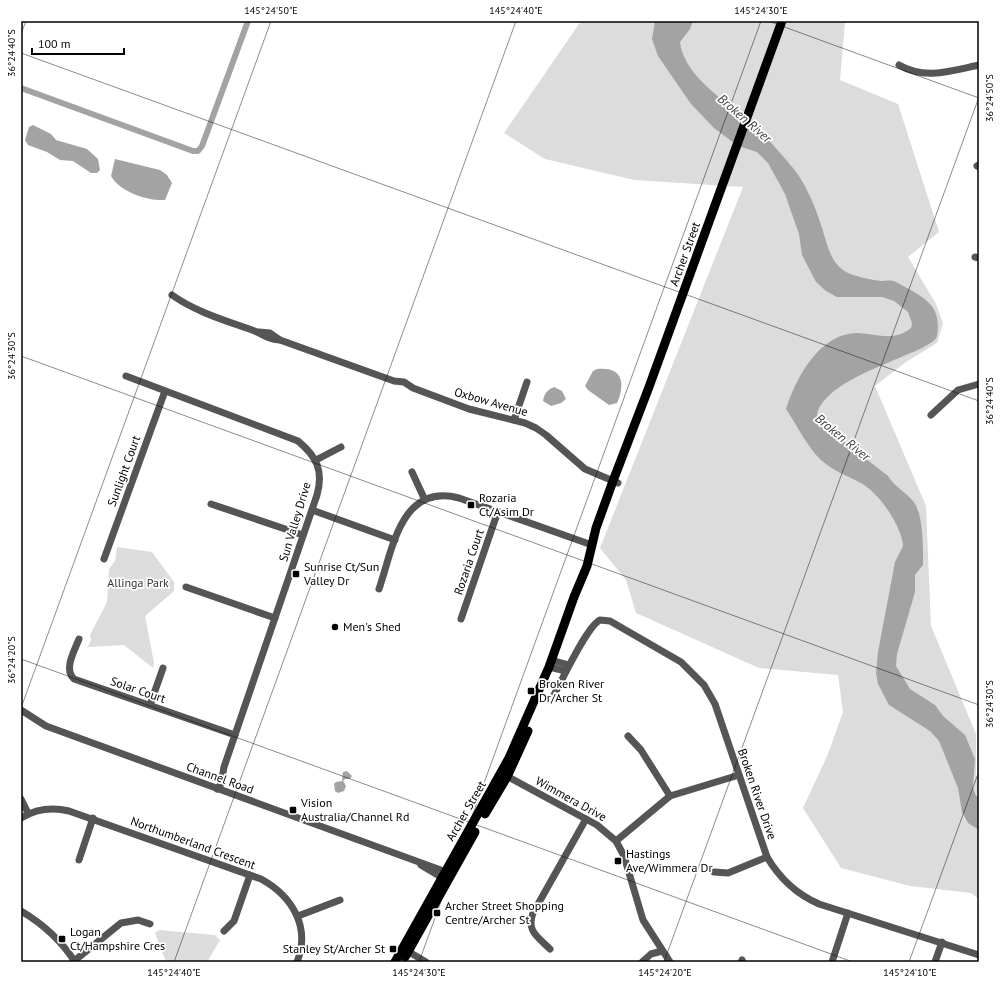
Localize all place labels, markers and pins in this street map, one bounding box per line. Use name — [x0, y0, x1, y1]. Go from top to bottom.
place label: Rozaria Ct/Asim Dr — [479, 490, 534, 519]
marker: Rozaria Ct/Asim Dr — [466, 500, 476, 510]
place label: Sunrise Ct/Sun Valley Dr — [303, 559, 379, 588]
marker: Sunrise Ct/Sun Valley Dr — [291, 569, 301, 579]
place label: Men's Shed — [343, 619, 401, 634]
marker: Men's Shed — [330, 622, 340, 632]
place label: Broken River Dr/Archer St — [539, 676, 604, 705]
marker: Broken River Dr/Archer St — [526, 686, 536, 696]
place label: Vision Australia/Channel Rd — [300, 795, 409, 824]
marker: Vision Australia/Channel Rd — [288, 805, 298, 815]
place label: Hastings Ave/Wimmera Dr — [626, 846, 713, 875]
marker: Hastings Ave/Wimmera Dr — [613, 856, 623, 866]
place label: Archer Street Shopping Centre/Archer St — [445, 898, 564, 927]
marker: Archer Street Shopping Centre/Archer St — [432, 908, 442, 918]
place label: Logan Ct/Hampshire Cres — [70, 924, 165, 953]
marker: Logan Ct/Hampshire Cres — [57, 934, 67, 944]
place label: Stanley St/Archer St — [283, 941, 385, 956]
marker: Stanley St/Archer St — [388, 944, 398, 954]

